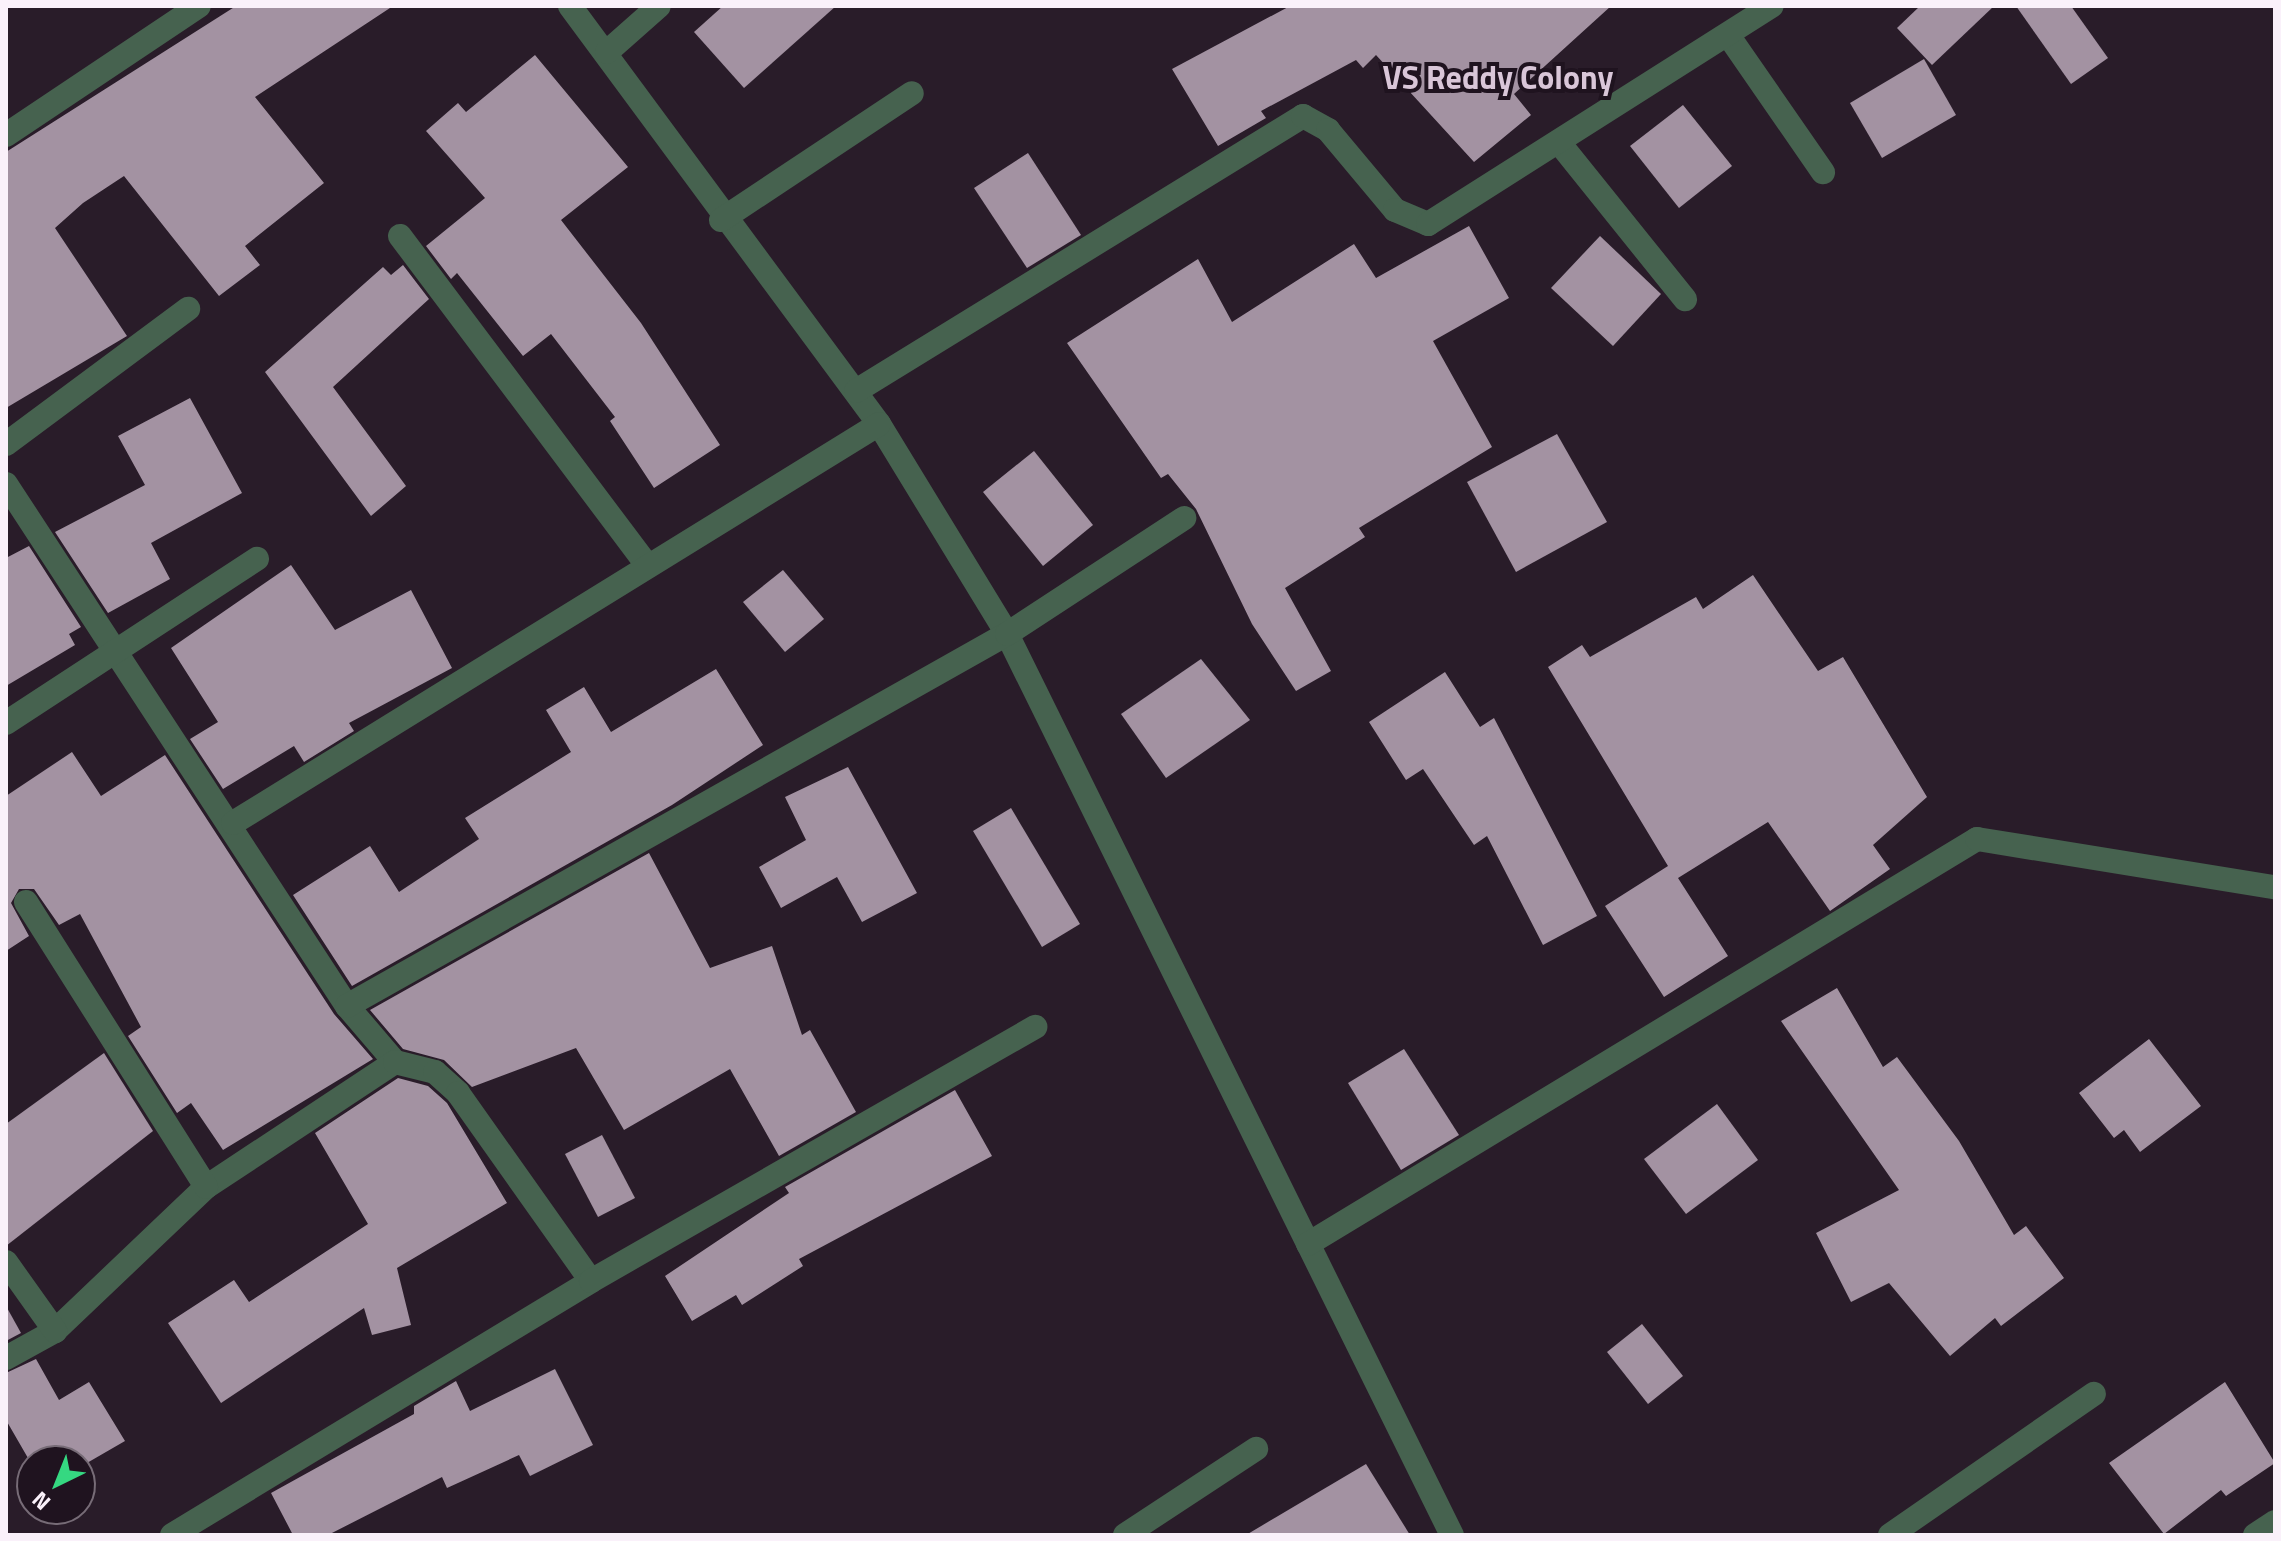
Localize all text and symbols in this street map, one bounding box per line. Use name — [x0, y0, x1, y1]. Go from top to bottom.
district label: VS Reddy Colony — [1383, 58, 1613, 96]
north arrow — [16, 1445, 96, 1525]
text: N — [24, 1483, 58, 1519]

